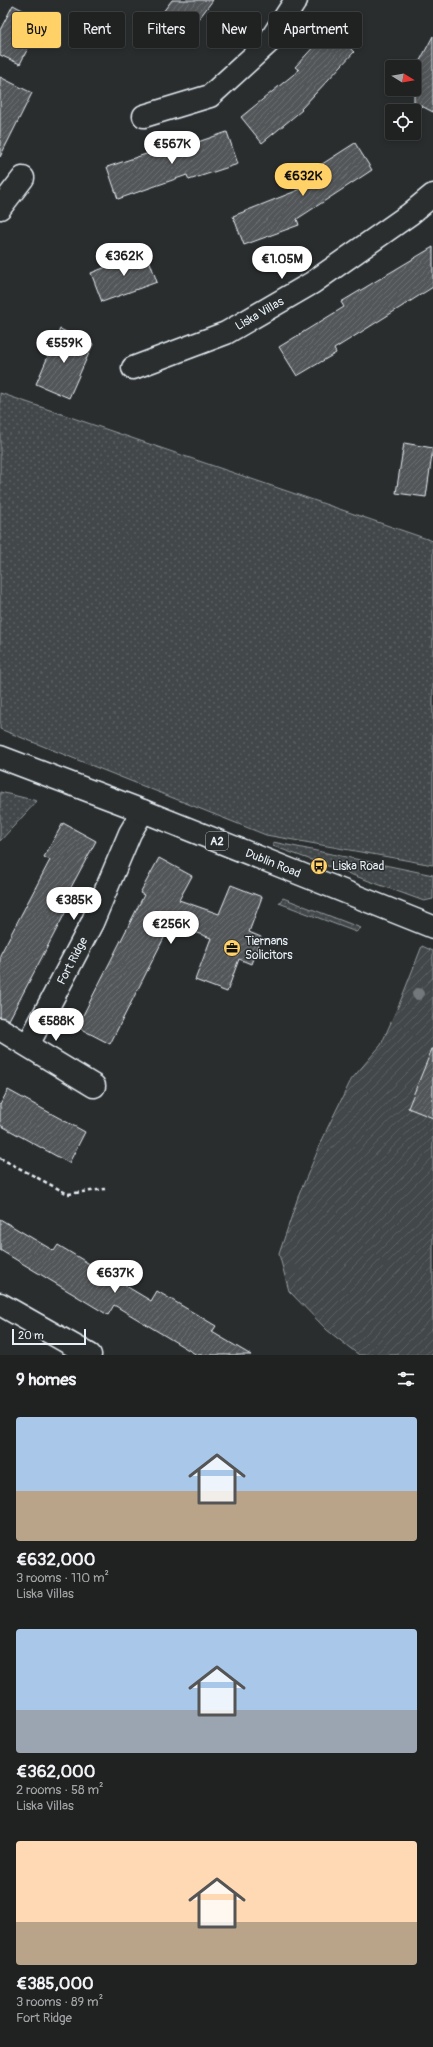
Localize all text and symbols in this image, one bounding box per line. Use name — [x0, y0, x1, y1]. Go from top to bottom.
chip: Buy — [12, 12, 61, 48]
chip: Rent — [69, 12, 125, 48]
chip: Filters — [133, 12, 199, 48]
chip: New — [207, 12, 261, 48]
chip: Apartment — [269, 12, 362, 48]
north arrow — [385, 60, 421, 96]
map controls — [385, 60, 421, 140]
button: locate — [385, 104, 421, 140]
pin: €567K — [144, 131, 200, 165]
text: €567K — [153, 136, 191, 152]
pin: €632K — [275, 163, 331, 197]
text: €632K — [284, 168, 322, 184]
pin: €362K — [96, 243, 152, 277]
pin: €1.05M — [249, 246, 315, 280]
text: €362K — [105, 248, 143, 264]
text: €1.05M — [261, 251, 303, 267]
street label: Liska Villas — [232, 293, 287, 334]
pin: €559K — [36, 330, 92, 364]
text: €559K — [45, 335, 83, 351]
road number: A2 — [206, 832, 228, 850]
street label: Dublin Road — [243, 845, 303, 881]
bus stop icon: Liska Road — [309, 856, 329, 876]
place label: Liska Road — [332, 859, 384, 874]
pin: €385K — [46, 887, 102, 921]
text: €385K — [55, 892, 93, 908]
pin: €256K — [143, 911, 199, 945]
text: €256K — [152, 916, 190, 932]
street label: Fort Ridge — [53, 934, 91, 987]
place label: Tiernans Solicitors — [245, 934, 293, 963]
office icon: Tiernans Solicitors — [222, 938, 242, 958]
pin: €588K — [28, 1008, 84, 1042]
text: €588K — [38, 1013, 74, 1029]
pin: €637K — [87, 1260, 143, 1294]
text: €637K — [96, 1265, 134, 1281]
scale bar — [12, 1327, 86, 1346]
text: 20 m — [18, 1329, 44, 1342]
icon: filters — [395, 1368, 417, 1390]
text: 9 homes — [16, 1369, 76, 1390]
icon: home — [181, 1443, 253, 1515]
text: €632,000 — [16, 1549, 95, 1570]
text: 3 rooms · 110 m² — [16, 1570, 109, 1586]
text: Liska Villas — [16, 1586, 74, 1602]
icon: home — [181, 1655, 253, 1727]
text: €362,000 — [16, 1761, 95, 1782]
text: 2 rooms · 58 m² — [16, 1782, 103, 1798]
text: Liska Villas — [16, 1798, 74, 1814]
icon: home — [181, 1867, 253, 1939]
text: €385,000 — [16, 1973, 94, 1994]
text: 3 rooms · 89 m² — [16, 1994, 103, 2010]
text: Fort Ridge — [16, 2010, 72, 2026]

